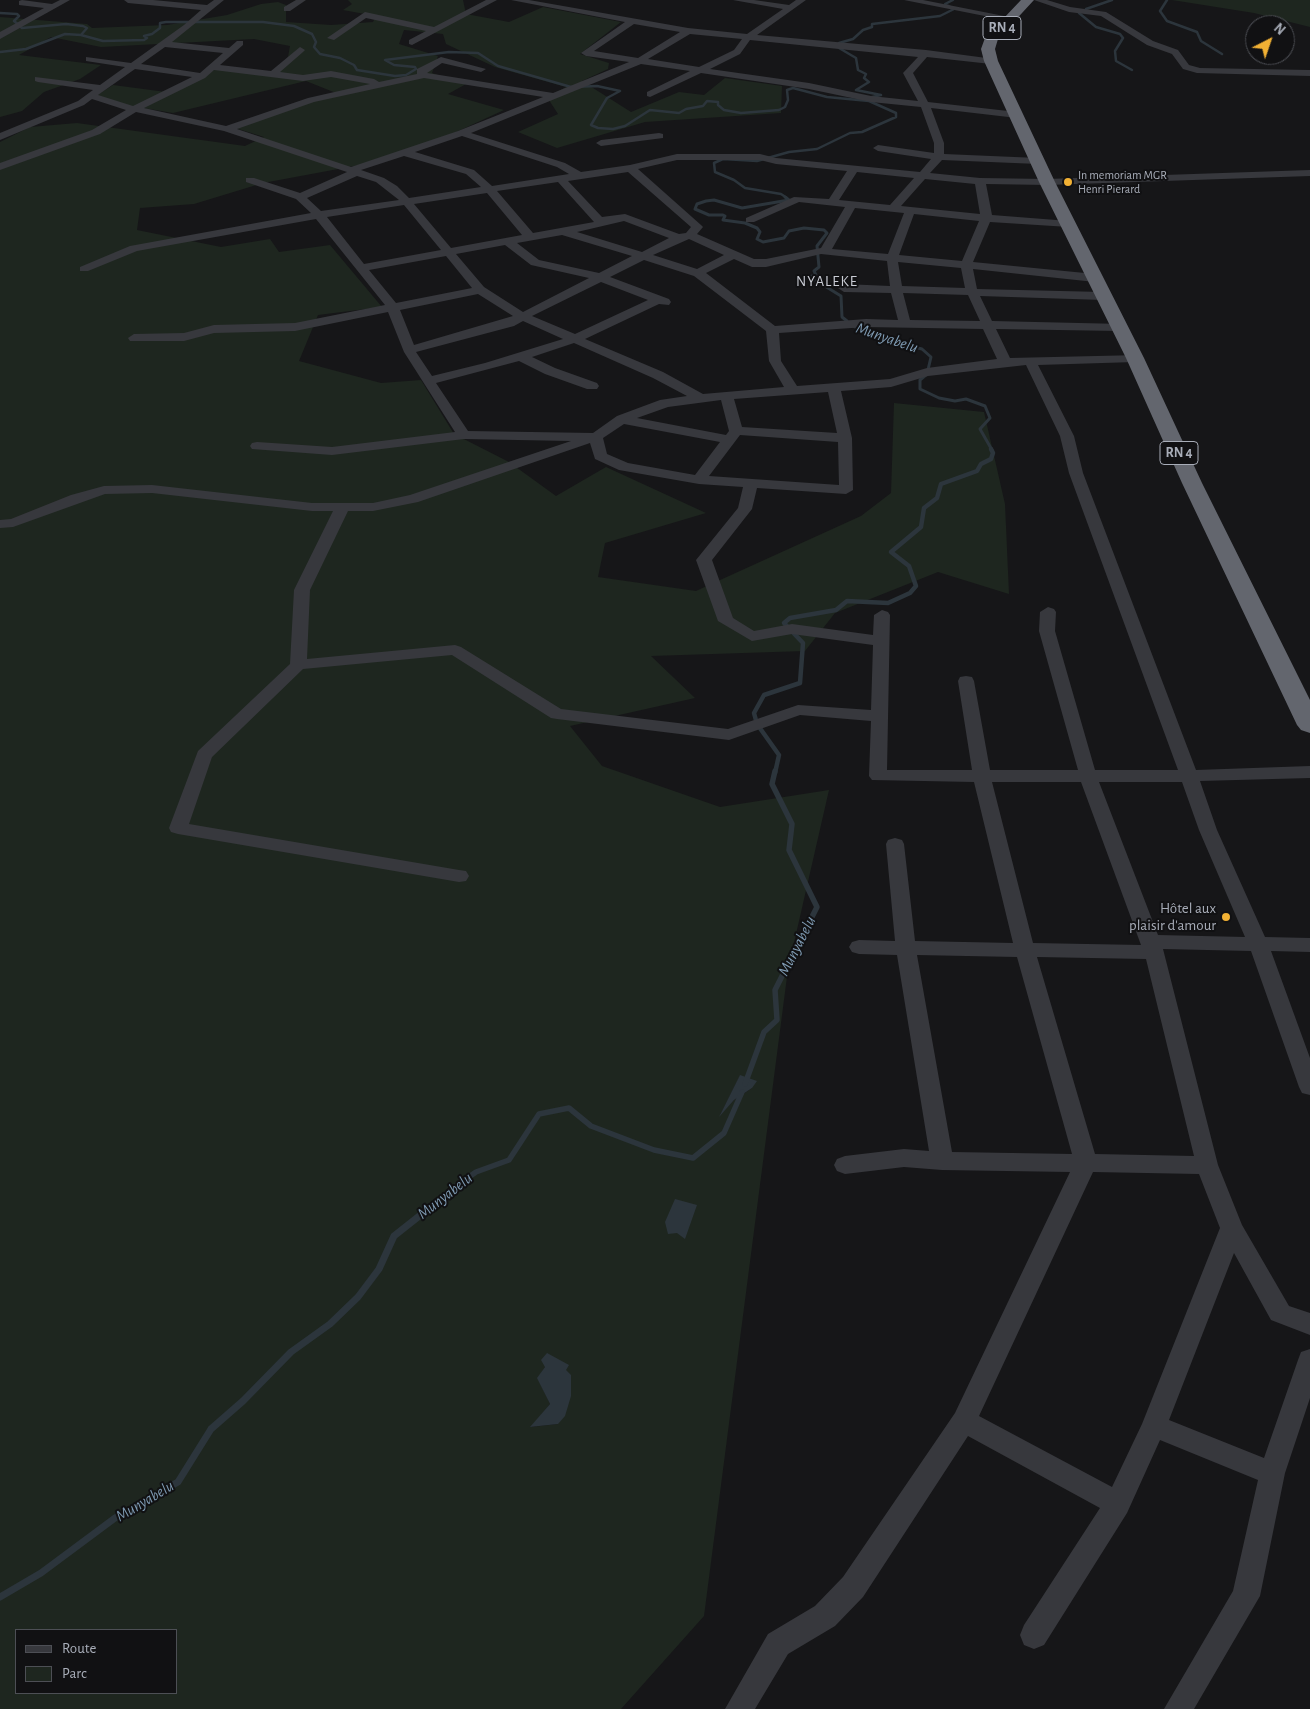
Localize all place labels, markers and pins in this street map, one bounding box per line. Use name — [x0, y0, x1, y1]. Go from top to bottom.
place label: In memoriam MGR Henri Pierard — [1078, 168, 1167, 196]
marker: In memoriam MGR Henri Pierard — [1062, 176, 1074, 188]
place label: Hôtel aux plaisir d'amour — [1129, 899, 1216, 934]
marker: Hôtel aux plaisir d'amour — [1220, 911, 1232, 923]

